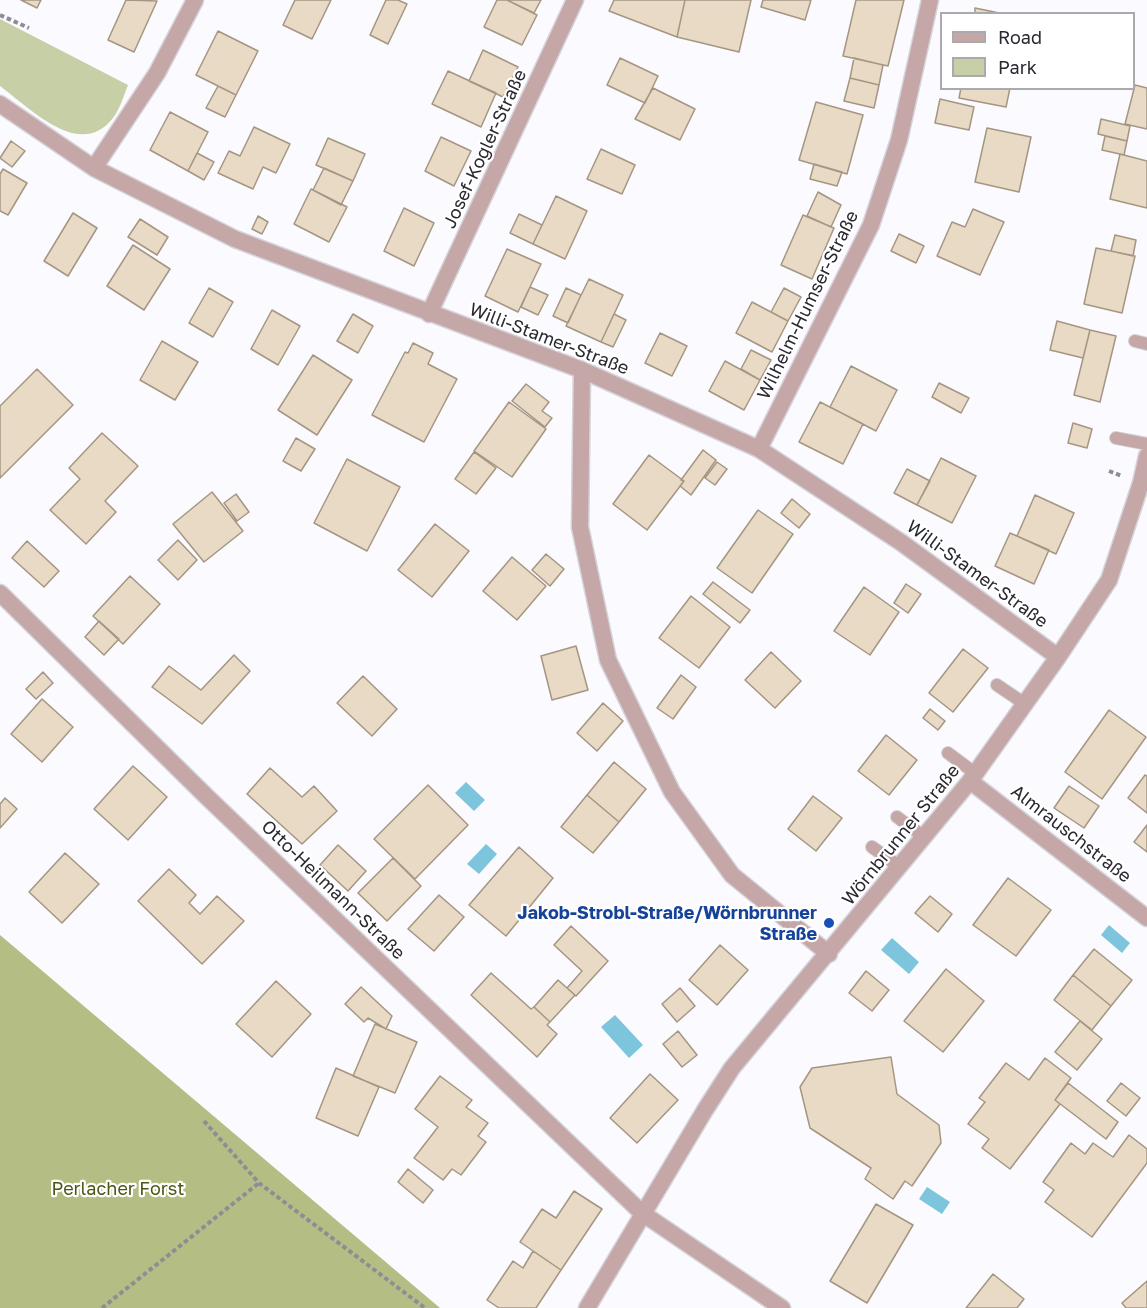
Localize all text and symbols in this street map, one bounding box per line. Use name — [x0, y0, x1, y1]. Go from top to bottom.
legend — [940, 12, 1135, 90]
text: Road — [998, 26, 1042, 48]
text: Park — [998, 56, 1037, 78]
street label: Josef-Kogler-Straße — [439, 66, 531, 232]
street label: Wilhelm-Humser-Straße — [753, 207, 863, 403]
street label: Willi-Stamer-Straße — [466, 299, 632, 379]
street label: Willi-Stamer-Straße — [902, 516, 1052, 632]
street label: Wörnbrunner Straße — [838, 760, 964, 910]
street label: Almrauschstraße — [1007, 780, 1135, 888]
street label: Otto-Heilmann-Straße — [257, 816, 409, 964]
place label: Jakob-Strobl-Straße/Wörnbrunner Straße — [517, 902, 817, 944]
marker: Jakob-Strobl-Straße/Wörnbrunner Straße — [822, 916, 836, 930]
park label: Perlacher Forst — [52, 1178, 184, 1200]

